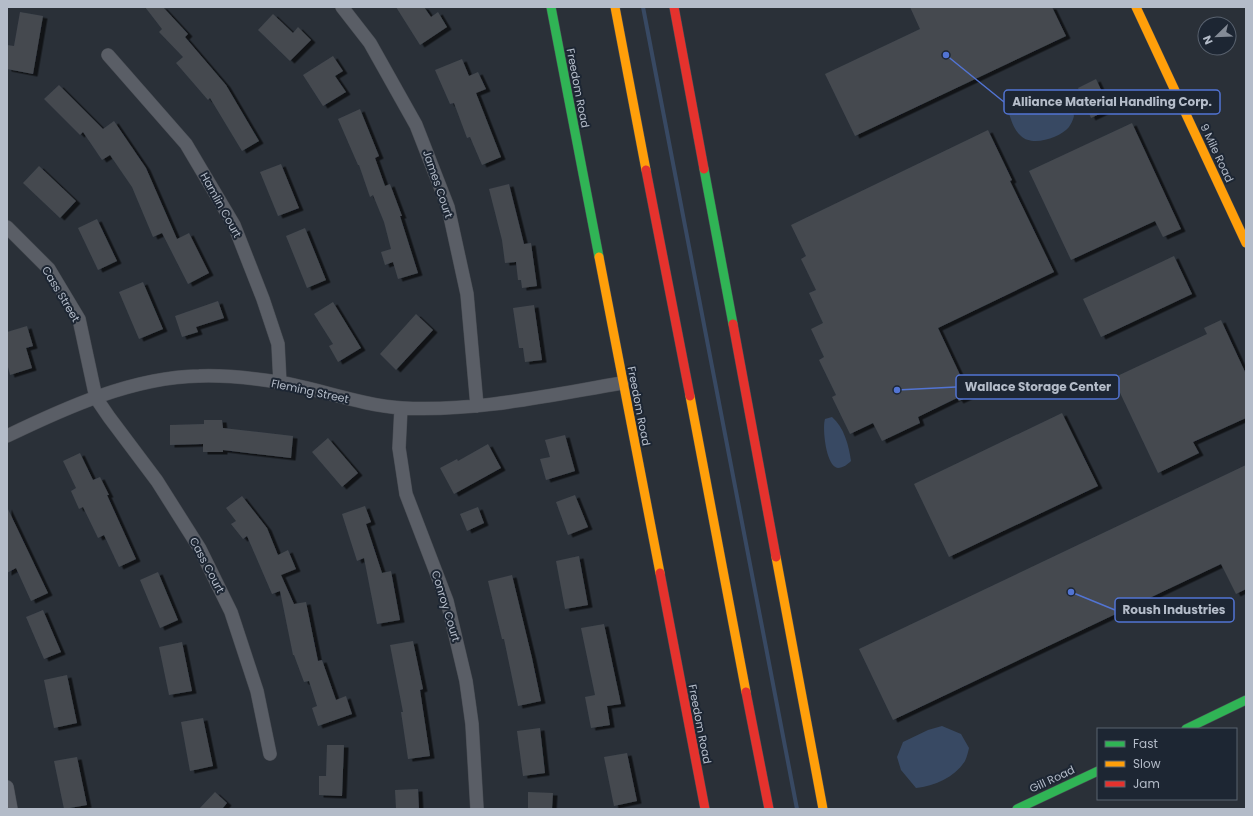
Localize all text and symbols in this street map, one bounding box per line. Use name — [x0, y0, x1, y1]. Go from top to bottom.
north arrow — [1197, 16, 1237, 56]
text: N — [1199, 33, 1217, 47]
street label: Freedom Road — [562, 47, 594, 129]
callout: Alliance Material Handling Corp. — [1004, 90, 1220, 114]
text: Alliance Material Handling Corp. — [1012, 93, 1212, 110]
street label: 9 Mile Road — [1196, 121, 1238, 185]
street label: James Court — [419, 148, 457, 220]
street label: Hamlin Court — [196, 169, 246, 241]
street label: Cass Street — [38, 263, 84, 325]
street label: Freedom Road — [623, 365, 655, 447]
street label: Fleming Street — [270, 375, 350, 407]
callout: Wallace Storage Center — [956, 375, 1119, 399]
text: Wallace Storage Center — [965, 378, 1111, 395]
street label: Cass Court — [186, 534, 228, 596]
street label: Conroy Court — [428, 569, 464, 643]
callout: Roush Industries — [1115, 598, 1234, 622]
text: Roush Industries — [1122, 601, 1226, 618]
street label: Freedom Road — [684, 683, 716, 765]
legend — [1097, 728, 1237, 800]
text: Fast — [1133, 735, 1158, 752]
text: Slow — [1133, 755, 1161, 772]
street label: Gill Road — [1027, 762, 1077, 796]
text: Jam — [1133, 775, 1160, 792]

